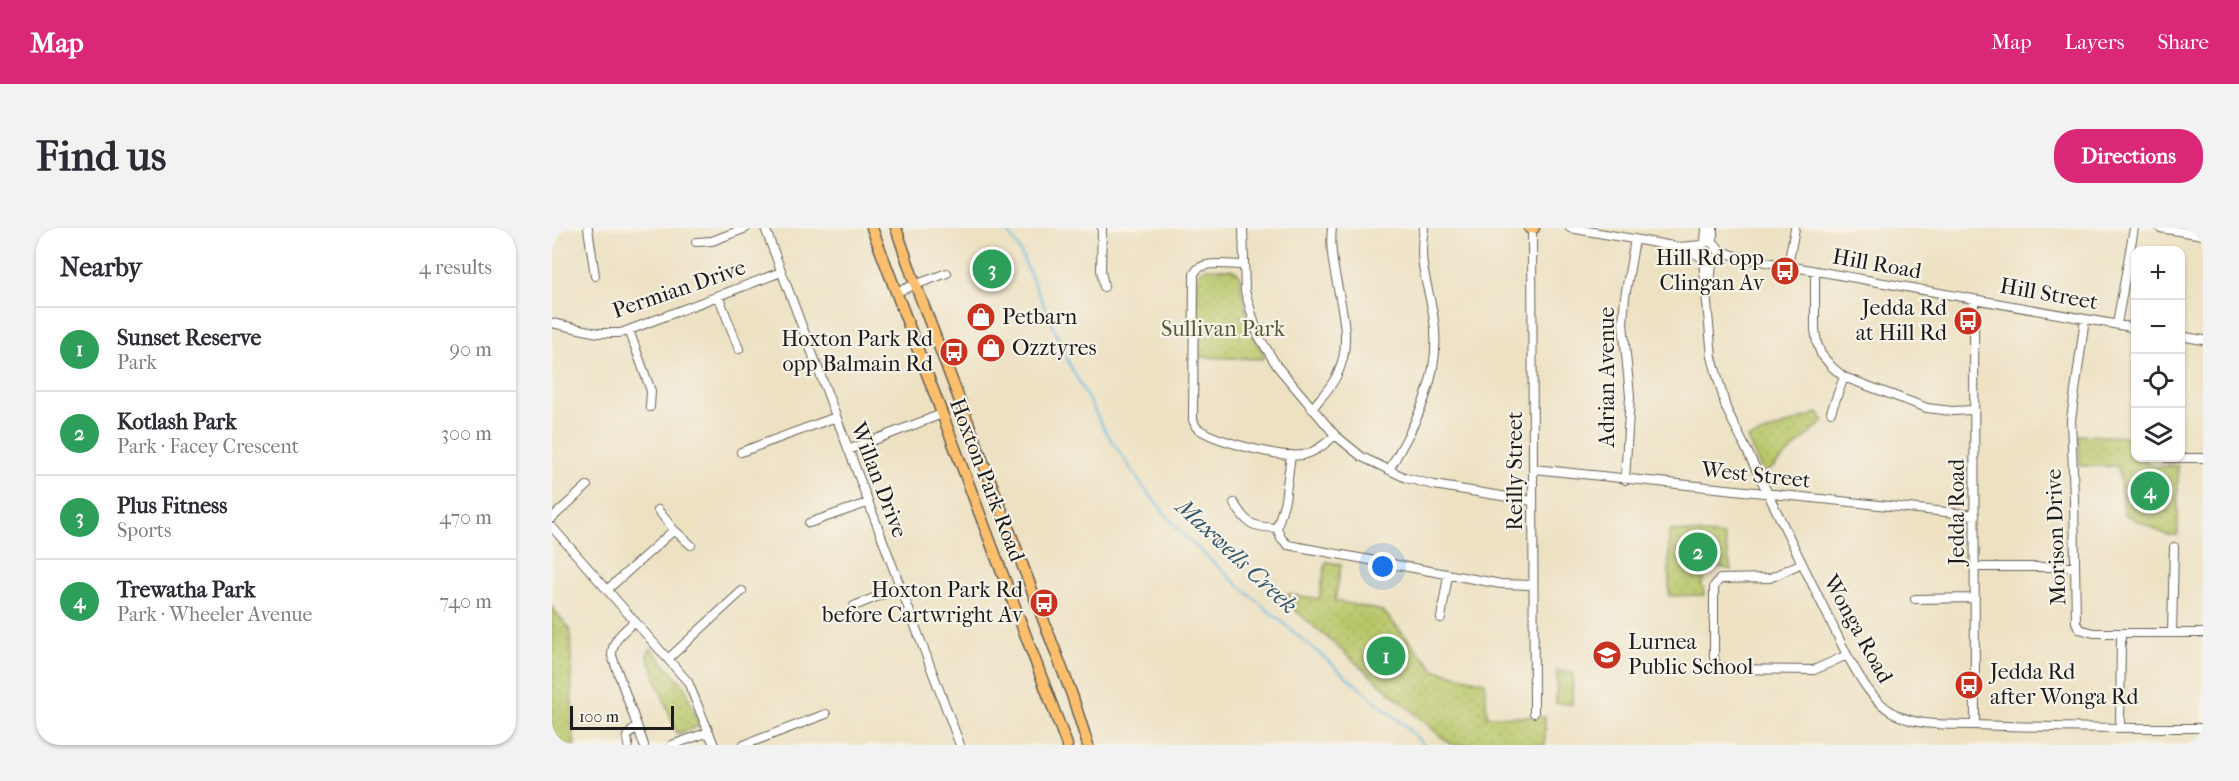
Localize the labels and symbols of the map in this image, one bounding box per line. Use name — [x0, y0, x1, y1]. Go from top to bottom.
street label: Hill Road — [1831, 243, 1924, 285]
place label: Hill Rd opp Clingan Av — [1656, 245, 1765, 296]
pin: 3 — [972, 246, 1012, 291]
street label: Permian Drive — [609, 254, 749, 324]
bus stop icon: Hill Rd opp Clingan Av — [1769, 255, 1801, 287]
street label: Hill Street — [1998, 273, 2100, 315]
place label: Jedda Rd at Hill Rd — [1856, 295, 1948, 346]
shop icon: Petbarn — [965, 301, 997, 333]
place label: Petbarn — [1002, 304, 1078, 330]
bus stop icon: Jedda Rd at Hill Rd — [1952, 305, 1984, 337]
street label: Adrian Avenue — [1594, 306, 1620, 448]
park label: Sullivan Park — [1161, 316, 1286, 342]
place label: Hoxton Park Rd opp Balmain Rd — [781, 326, 934, 377]
shop icon: Ozztyres — [975, 332, 1007, 364]
place label: Ozztyres — [1012, 335, 1097, 361]
bus stop icon: Hoxton Park Rd opp Balmain Rd — [938, 336, 970, 368]
street label: Hoxton Park Road — [944, 395, 1031, 566]
street label: Reilly Street — [1502, 411, 1528, 531]
street label: Willan Drive — [845, 418, 913, 541]
street label: West Street — [1699, 456, 1812, 494]
street label: Jedda Road — [1944, 458, 1970, 567]
street label: Morison Drive — [2041, 468, 2071, 606]
pin: 4 — [2130, 468, 2170, 514]
water label: Maxwells Creek — [1169, 491, 1304, 619]
pin: 2 — [1678, 530, 1718, 574]
your location — [1368, 552, 1397, 581]
street label: Wonga Road — [1817, 570, 1899, 688]
place label: Hoxton Park Rd before Cartwright Av — [821, 577, 1024, 628]
bus stop icon: Hoxton Park Rd before Cartwright Av — [1028, 587, 1060, 619]
place label: Lurnea Public School — [1628, 629, 1753, 680]
pin: 1 — [1366, 634, 1406, 678]
school or university icon: Lurnea Public School — [1591, 639, 1623, 671]
place label: Jedda Rd after Wonga Rd — [1988, 659, 2140, 710]
bus stop icon: Jedda Rd after Wonga Rd — [1953, 669, 1985, 701]
scale bar — [570, 703, 674, 730]

